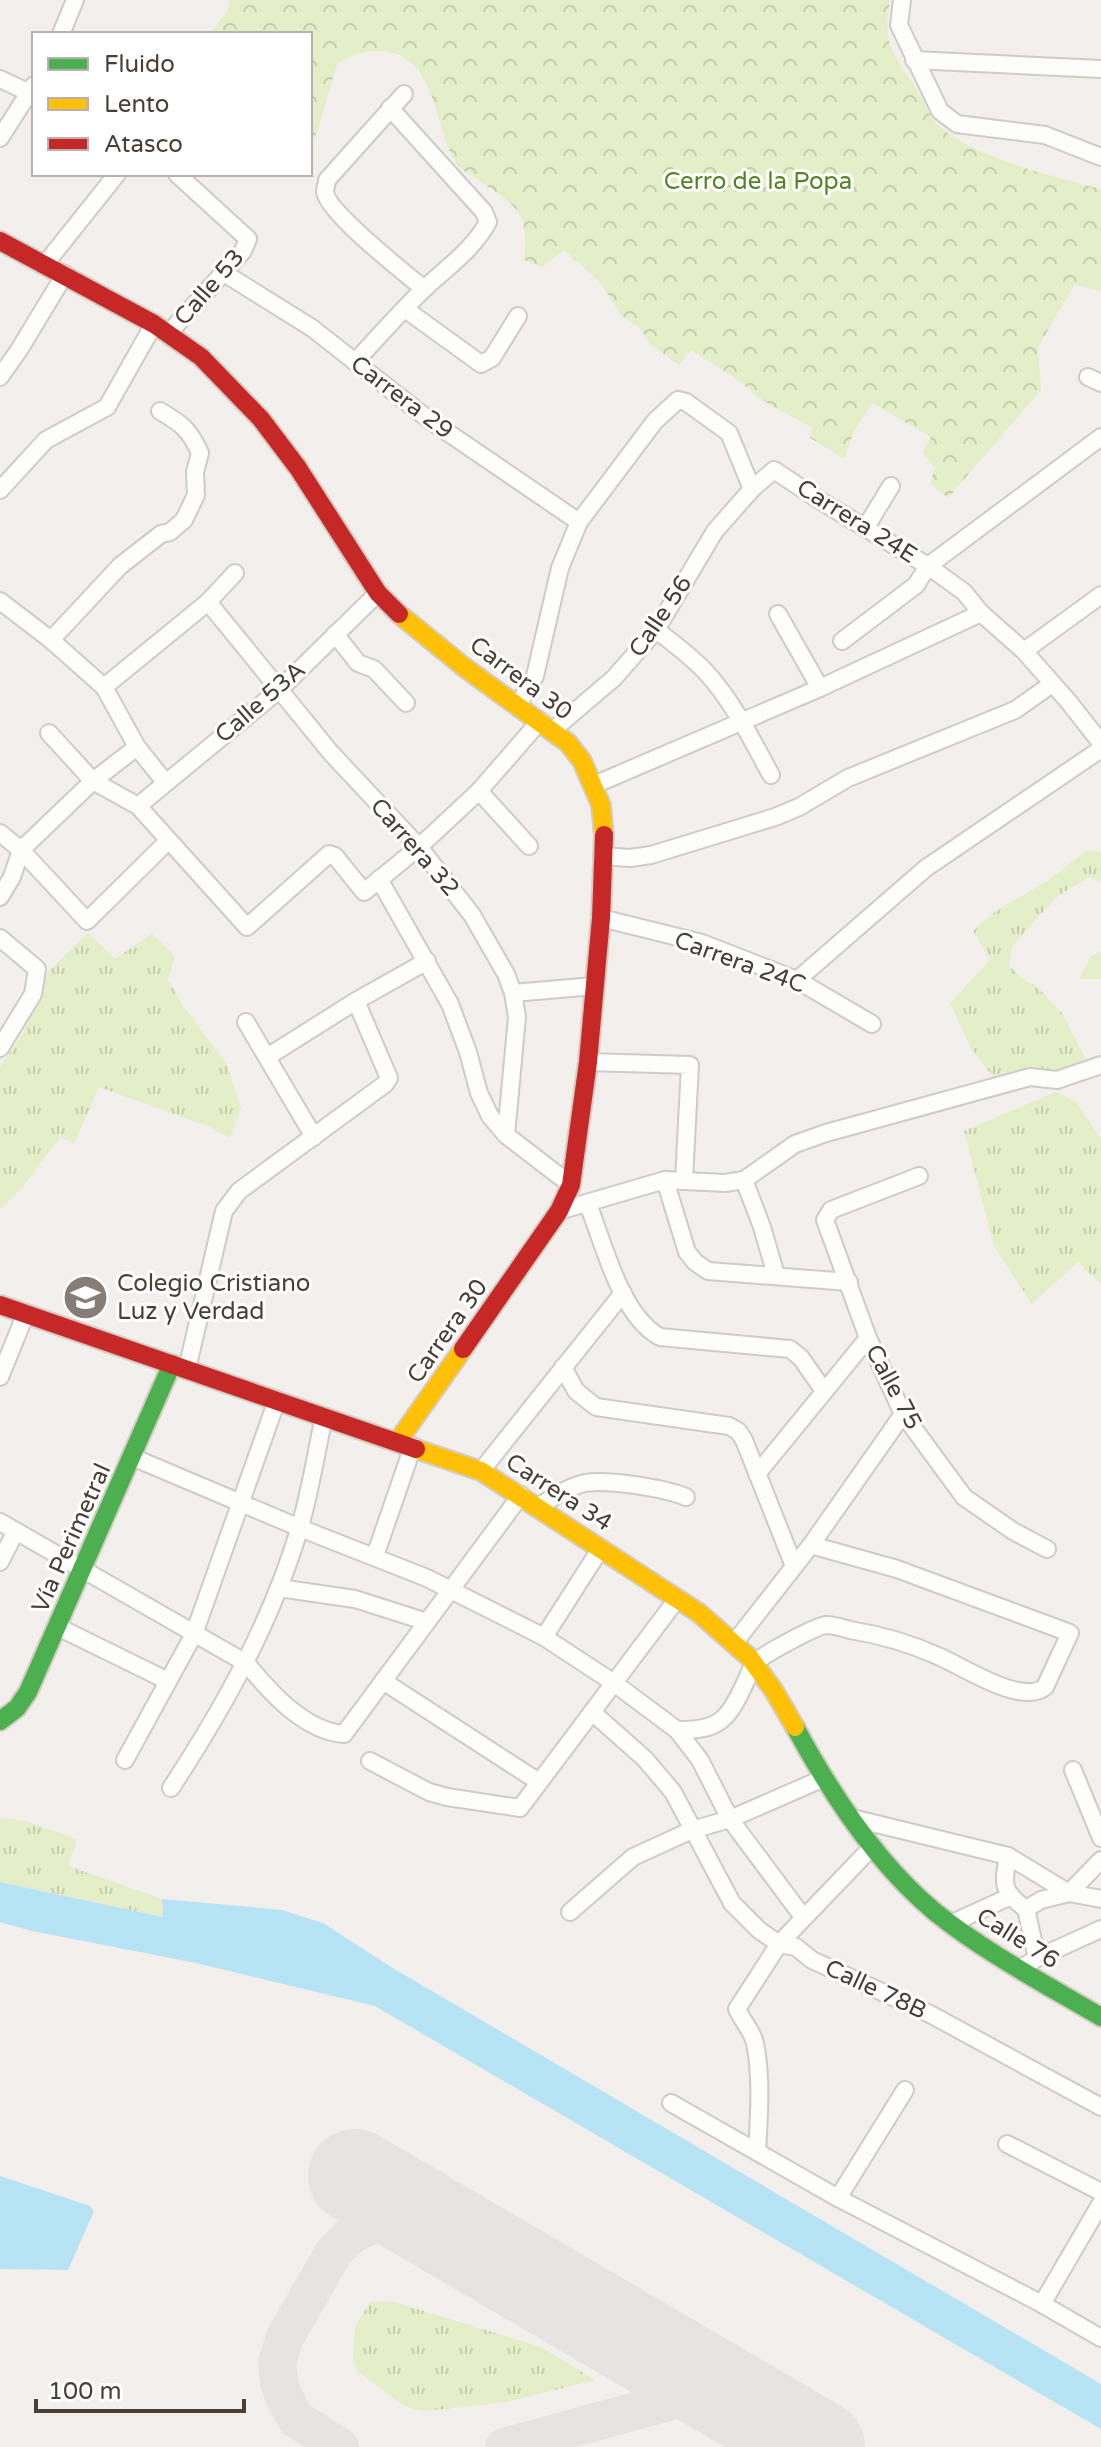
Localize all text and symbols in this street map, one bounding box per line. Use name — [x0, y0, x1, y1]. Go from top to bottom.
legend — [32, 32, 312, 176]
text: Fluido — [104, 50, 175, 79]
text: Lento — [104, 90, 169, 119]
text: Atasco — [104, 130, 183, 159]
park label: Cerro de la Popa — [664, 167, 852, 196]
street label: Calle 53 — [168, 243, 251, 332]
street label: Carrera 29 — [345, 349, 459, 445]
street label: Carrera 24E — [791, 473, 922, 570]
street label: Calle 56 — [623, 570, 698, 663]
street label: Carrera 30 — [464, 630, 578, 726]
street label: Calle 53A — [209, 655, 311, 749]
street label: Carrera 32 — [364, 792, 465, 902]
street label: Carrera 24C — [670, 925, 809, 1000]
place label: Colegio Cristiano Luz y Verdad — [117, 1269, 310, 1326]
school or university icon: Colegio Cristiano Luz y Verdad — [62, 1273, 110, 1321]
street label: Carrera 30 — [401, 1273, 494, 1389]
street label: Calle 75 — [859, 1340, 928, 1435]
street label: Carrera 34 — [500, 1447, 617, 1537]
street label: Vía Perimetral — [26, 1459, 117, 1617]
street label: Calle 76 — [971, 1902, 1064, 1975]
street label: Calle 78B — [820, 1953, 931, 2026]
scale bar — [36, 2363, 244, 2413]
text: 100 m — [48, 2377, 122, 2406]

